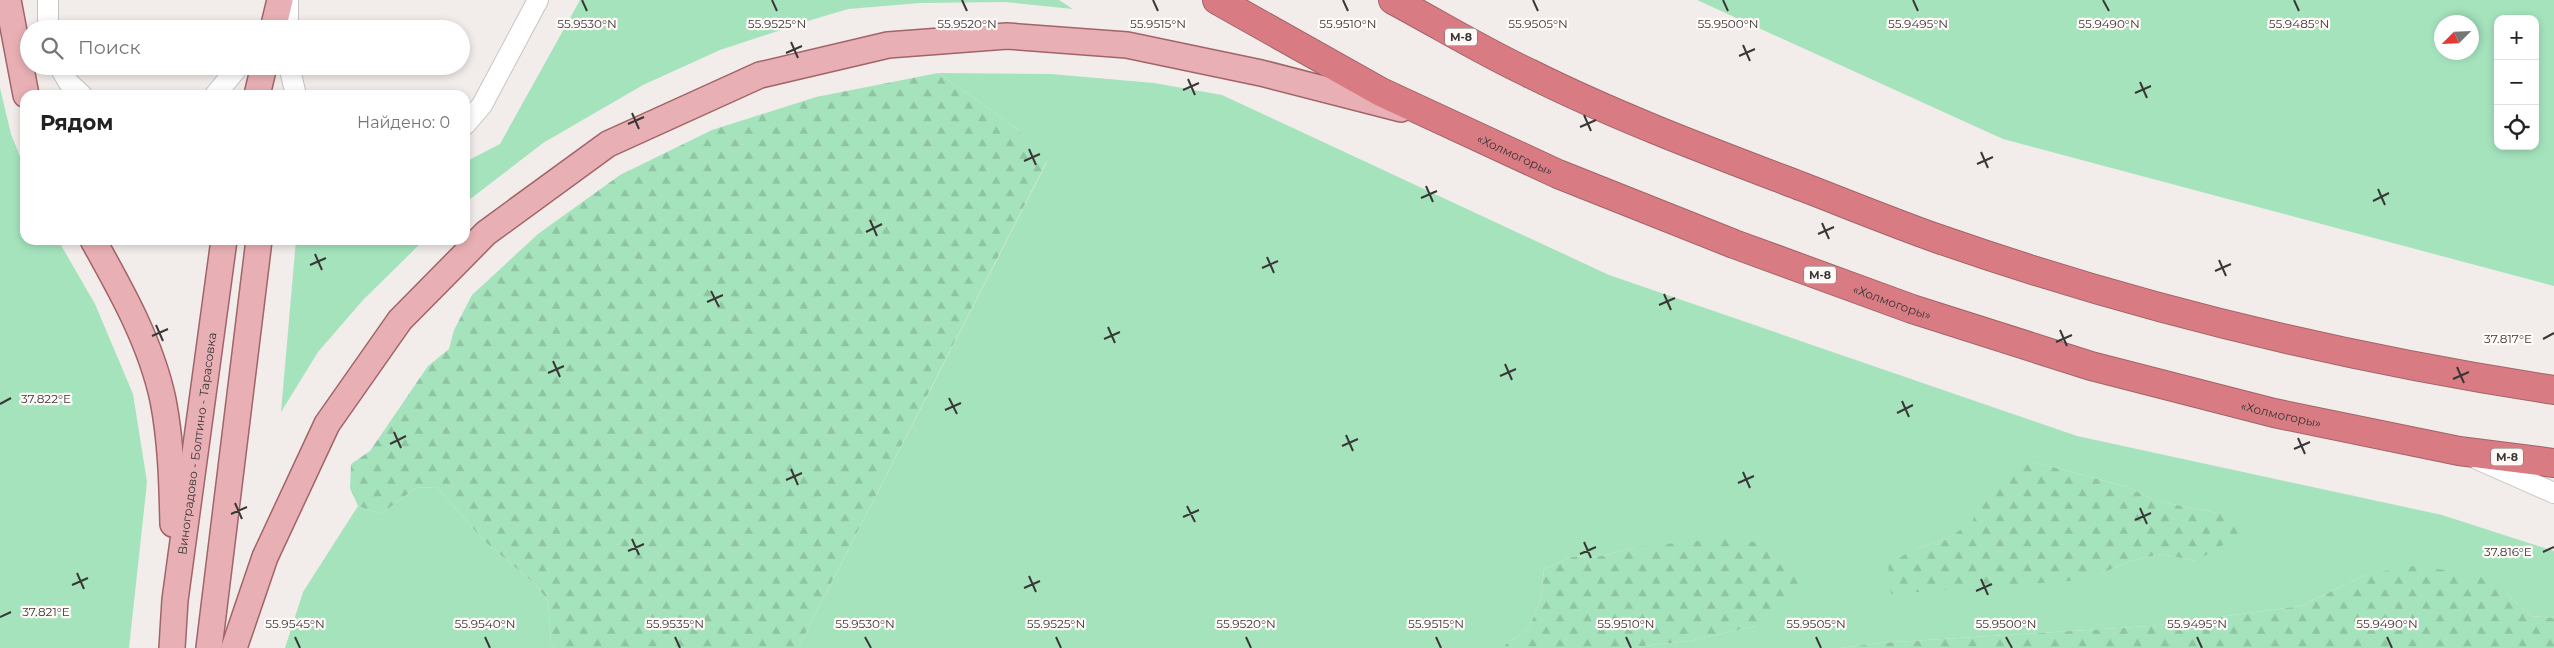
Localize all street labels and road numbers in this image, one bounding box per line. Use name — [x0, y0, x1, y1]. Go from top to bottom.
road number: М-8 — [1445, 28, 1477, 46]
street label: «Холмогоры» — [1475, 130, 1556, 178]
road number: М-8 — [1804, 266, 1836, 284]
street label: «Холмогоры» — [1851, 281, 1934, 322]
street label: Виноградово - Болтино - Тарасовка — [174, 331, 219, 556]
street label: «Холмогоры» — [2239, 397, 2323, 430]
road number: М-8 — [2491, 448, 2523, 466]

